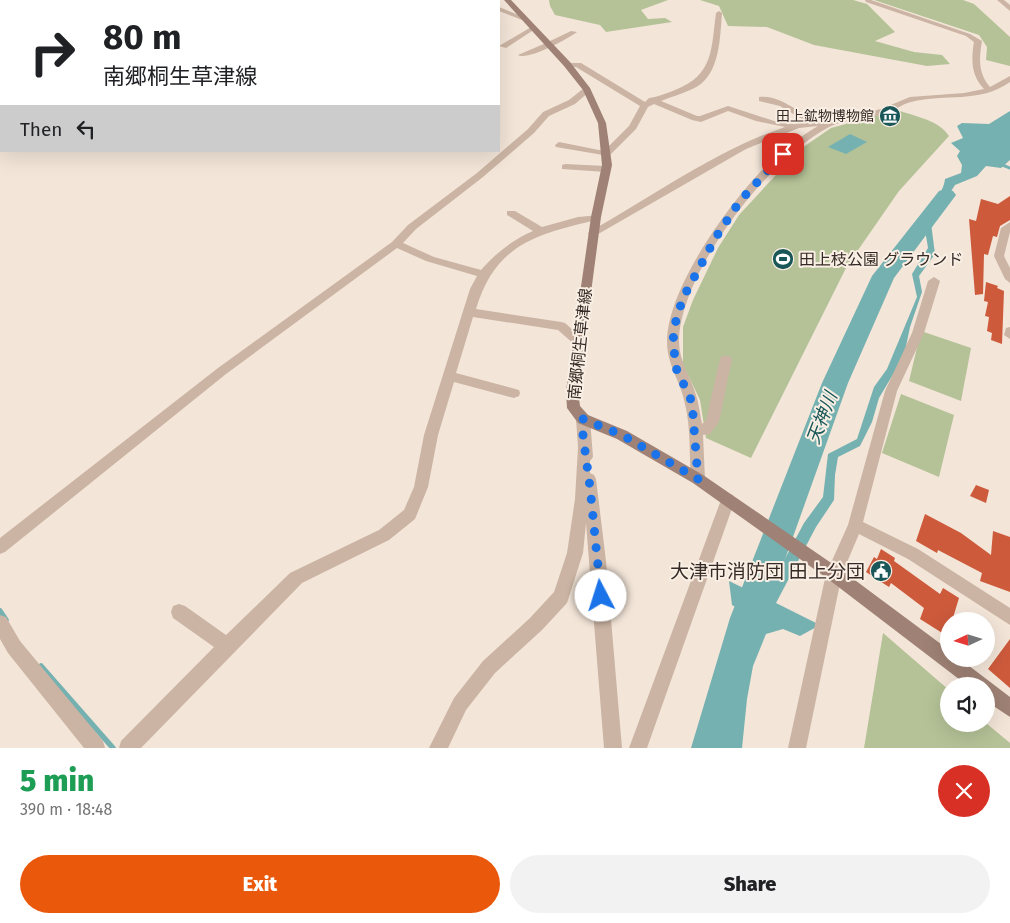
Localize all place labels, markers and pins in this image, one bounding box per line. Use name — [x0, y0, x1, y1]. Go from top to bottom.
museum icon: 田上鉱物博物館 — [878, 104, 902, 128]
place label: 田上鉱物博物館 — [776, 108, 874, 125]
pin — [762, 133, 804, 175]
sports icon: 田上枝公園 グラウンド — [771, 247, 795, 271]
place label: 田上枝公園 グラウンド — [799, 250, 963, 269]
public building icon: 大津市消防団 田上分団 — [869, 559, 893, 583]
place label: 大津市消防団 田上分団 — [670, 560, 865, 583]

